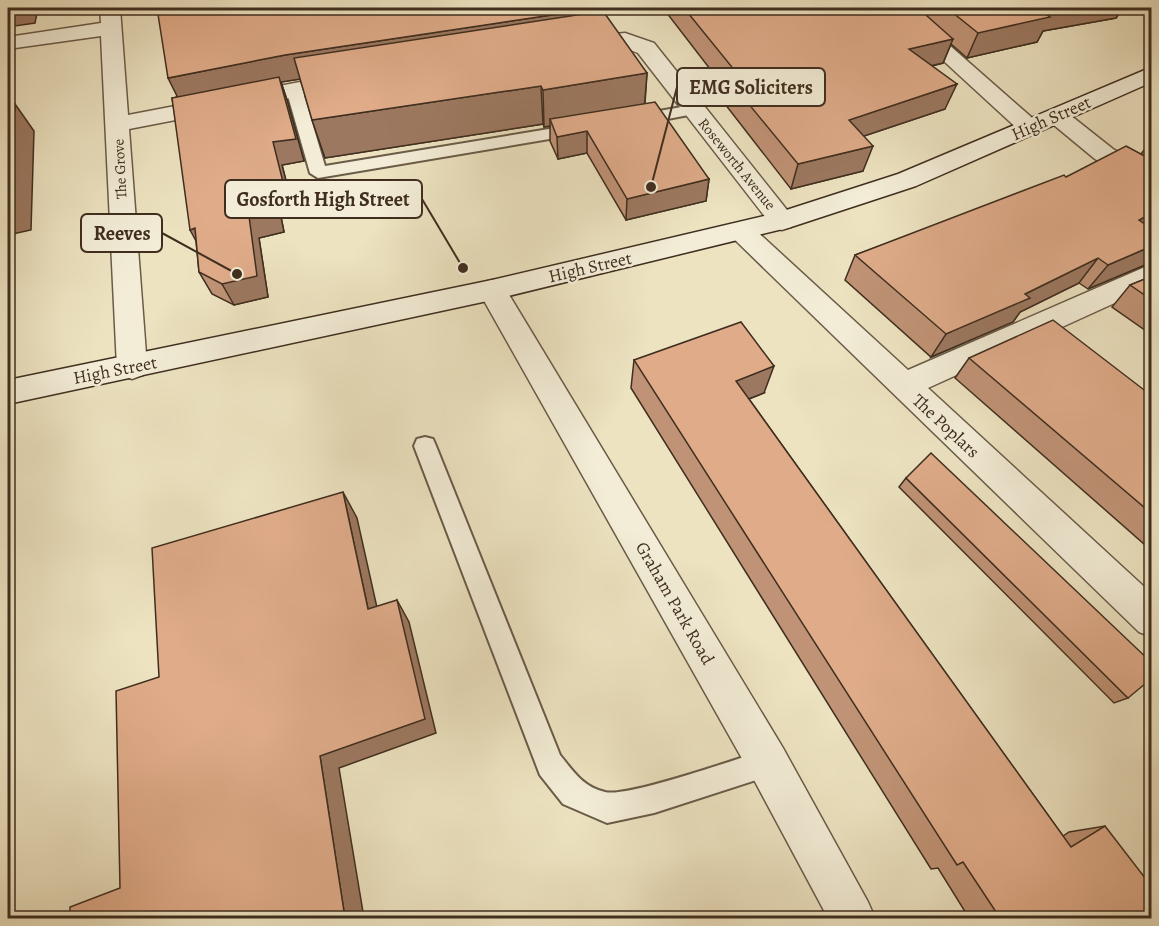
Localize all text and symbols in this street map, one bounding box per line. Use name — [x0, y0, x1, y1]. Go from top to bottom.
callout: EMG Soliciters — [677, 68, 825, 106]
text: EMG Soliciters — [689, 74, 813, 101]
street label: High Street — [1007, 90, 1095, 146]
street label: Roseworth Avenue — [694, 114, 781, 214]
street label: The Grove — [108, 138, 132, 200]
callout: Gosforth High Street — [225, 180, 422, 218]
text: Gosforth High Street — [236, 186, 410, 213]
callout: Reeves — [81, 214, 162, 252]
text: Reeves — [93, 220, 151, 247]
street label: High Street — [546, 246, 634, 288]
street label: High Street — [71, 350, 159, 390]
street label: The Poplars — [907, 389, 985, 463]
street label: Graham Park Road — [630, 537, 720, 669]

